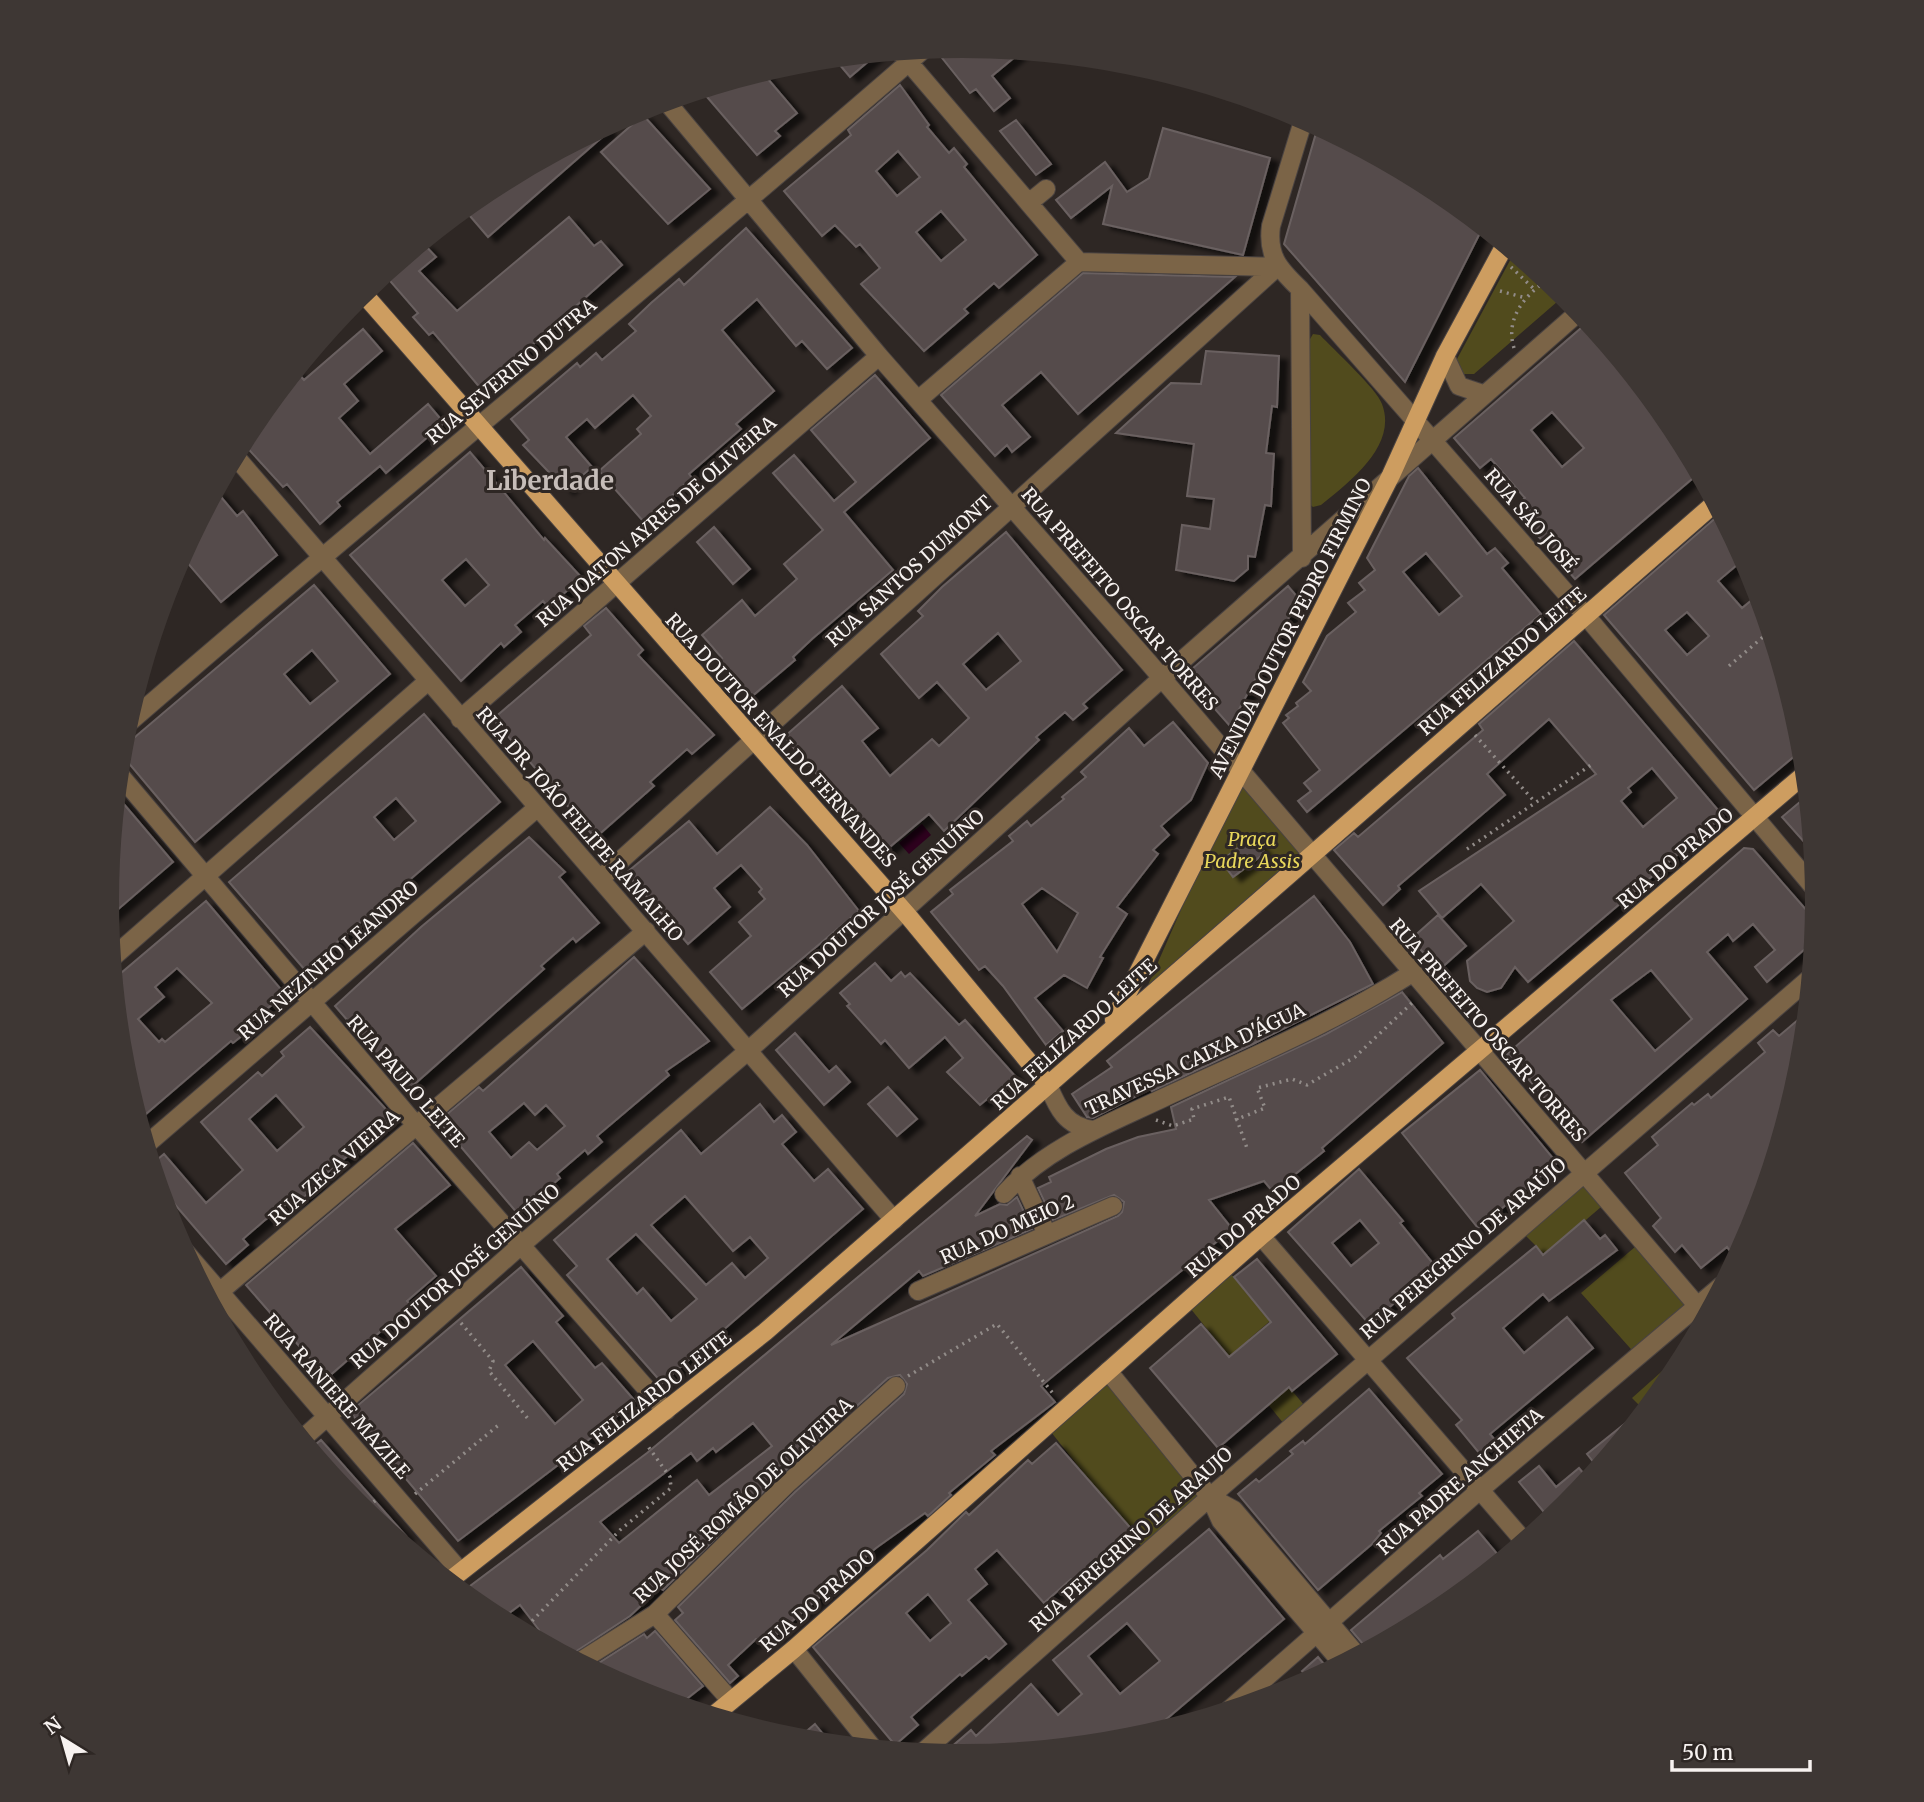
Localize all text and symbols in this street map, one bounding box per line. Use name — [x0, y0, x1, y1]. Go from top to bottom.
street label: RUA SEVERINO DUTRA — [421, 292, 601, 449]
street label: RUA JOATON AYRES DE OLIVEIRA — [531, 410, 781, 632]
street label: RUA SÃO JOSÉ — [1479, 463, 1583, 577]
district label: Liberdade — [486, 464, 614, 497]
street label: AVENIDA DOUTOR PEDRO FIRMINO — [1203, 474, 1377, 783]
street label: RUA PREFEITO OSCAR TORRES — [1016, 482, 1224, 716]
street label: RUA SANTOS DUMONT — [821, 490, 997, 652]
street label: RUA FELIZARDO LEITE — [1413, 582, 1591, 740]
street label: RUA DOUTOR ENALDO FERNANDES — [661, 608, 901, 872]
street label: RUA DR. JOÃO FELIPE RAMALHO — [472, 702, 689, 946]
street label: RUA DO PRADO — [1612, 802, 1738, 914]
street label: RUA DOUTOR JOSÉ GENUÍNO — [773, 804, 989, 1002]
park label: Praça Padre Assis — [1204, 827, 1300, 873]
street label: RUA NEZINHO LEANDRO — [233, 875, 423, 1045]
street label: RUA PREFEITO OSCAR TORRES — [1384, 913, 1592, 1147]
street label: RUA FELIZARDO LEITE — [986, 953, 1162, 1115]
street label: TRAVESSA CAIXA D'ÁGUA — [1081, 997, 1309, 1121]
street label: RUA PAULO LEITE — [342, 1010, 470, 1152]
street label: RUA ZECA VIEIRA — [264, 1103, 405, 1230]
street label: RUA PEREGRINO DE ARAÚJO — [1355, 1152, 1571, 1344]
street label: RUA DO PRADO — [1180, 1169, 1306, 1283]
street label: RUA DOUTOR JOSÉ GENUÍNO — [345, 1178, 565, 1374]
street label: RUA DO MEIO 2 — [936, 1189, 1078, 1269]
street label: RUA RANIERE MAZILE — [259, 1309, 415, 1483]
street label: RUA FELIZARDO LEITE — [552, 1326, 736, 1476]
street label: RUA JOSÉ ROMÃO DE OLIVEIRA — [629, 1392, 858, 1608]
street label: RUA PADRE ANCHIETA — [1372, 1402, 1548, 1560]
street label: RUA PEREGRINO DE ARAUJO — [1025, 1441, 1238, 1636]
street label: RUA DO PRADO — [754, 1543, 880, 1657]
north arrow — [28, 1704, 98, 1774]
text: N — [40, 1711, 66, 1740]
scale bar — [1672, 1728, 1810, 1772]
text: 50 m — [1682, 1739, 1733, 1766]

